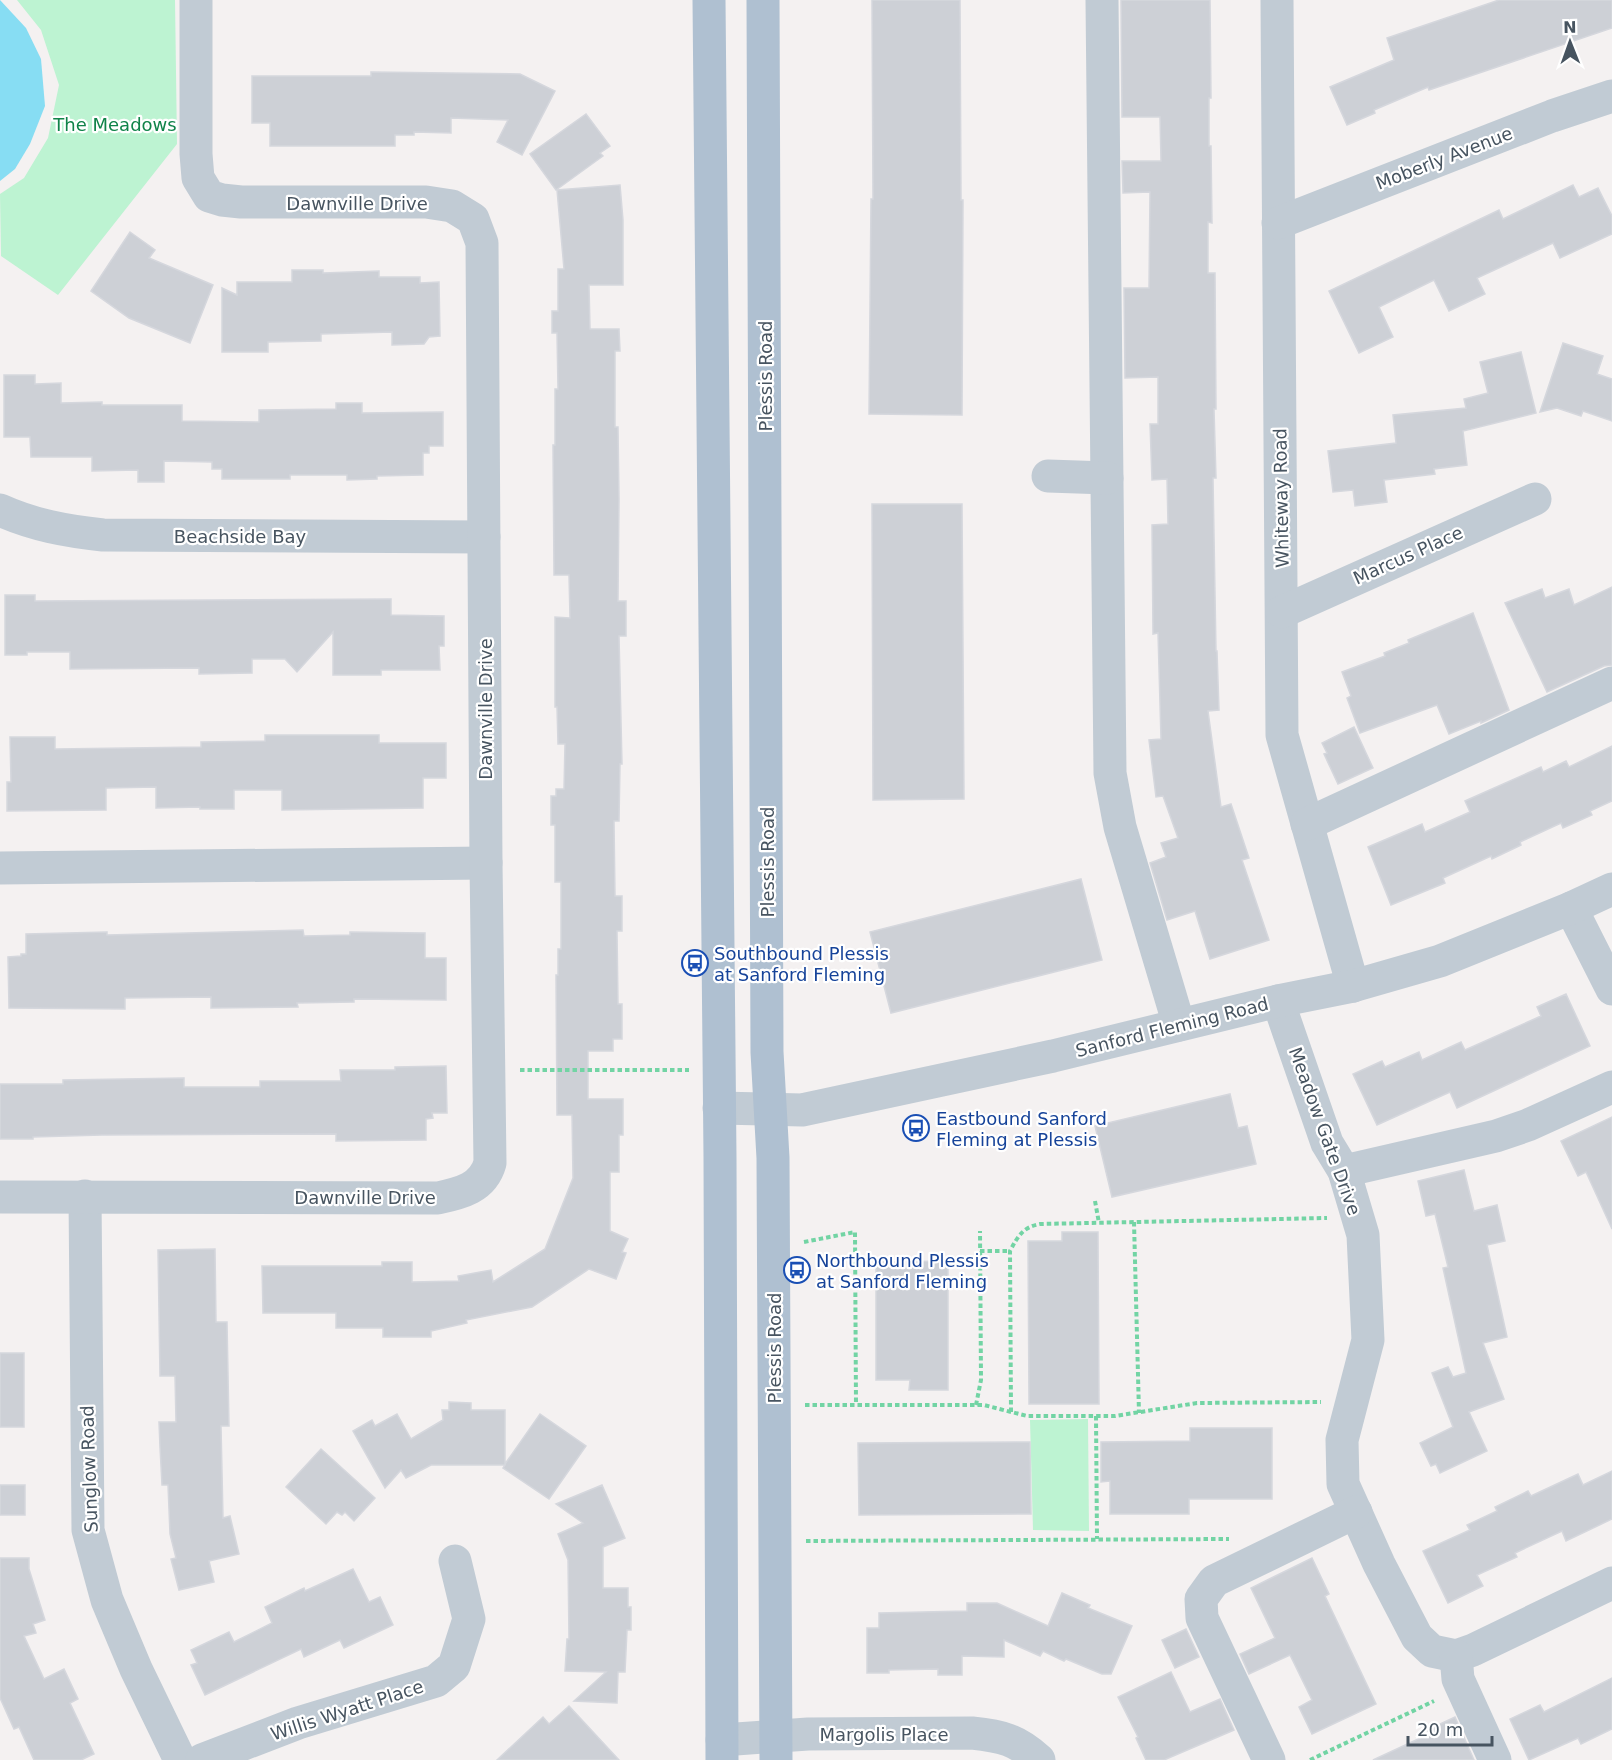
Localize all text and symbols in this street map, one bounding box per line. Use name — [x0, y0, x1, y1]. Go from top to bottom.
north arrow — [1540, 12, 1600, 72]
text: N — [1563, 18, 1577, 37]
park label: The Meadows — [52, 114, 177, 135]
street label: Moberly Avenue — [1373, 122, 1515, 194]
street label: Dawnville Drive — [286, 193, 428, 214]
street label: Plessis Road — [755, 321, 776, 431]
street label: Whiteway Road — [1269, 428, 1293, 568]
street label: Marcus Place — [1350, 521, 1466, 589]
street label: Beachside Bay — [174, 526, 307, 547]
street label: Dawnville Drive — [475, 638, 496, 780]
street label: Plessis Road — [757, 807, 778, 917]
place label: Southbound Plessis at Sanford Fleming — [714, 943, 889, 985]
bus stop icon: Southbound Plessis at Sanford Fleming — [680, 948, 710, 978]
street label: Sanford Fleming Road — [1073, 993, 1271, 1061]
street label: Meadow Gate Drive — [1285, 1044, 1365, 1218]
place label: Eastbound Sanford Fleming at Plessis — [936, 1108, 1107, 1150]
bus stop icon: Eastbound Sanford Fleming at Plessis — [901, 1113, 931, 1143]
street label: Dawnville Drive — [294, 1187, 436, 1208]
place label: Northbound Plessis at Sanford Fleming — [816, 1250, 989, 1292]
bus stop icon: Northbound Plessis at Sanford Fleming — [782, 1255, 812, 1285]
street label: Plessis Road — [764, 1293, 785, 1403]
street label: Sunglow Road — [76, 1405, 102, 1533]
street label: Willis Wyatt Place — [268, 1675, 426, 1745]
scale bar — [1408, 1709, 1492, 1747]
text: 20 m — [1417, 1719, 1463, 1740]
street label: Margolis Place — [819, 1724, 949, 1745]

